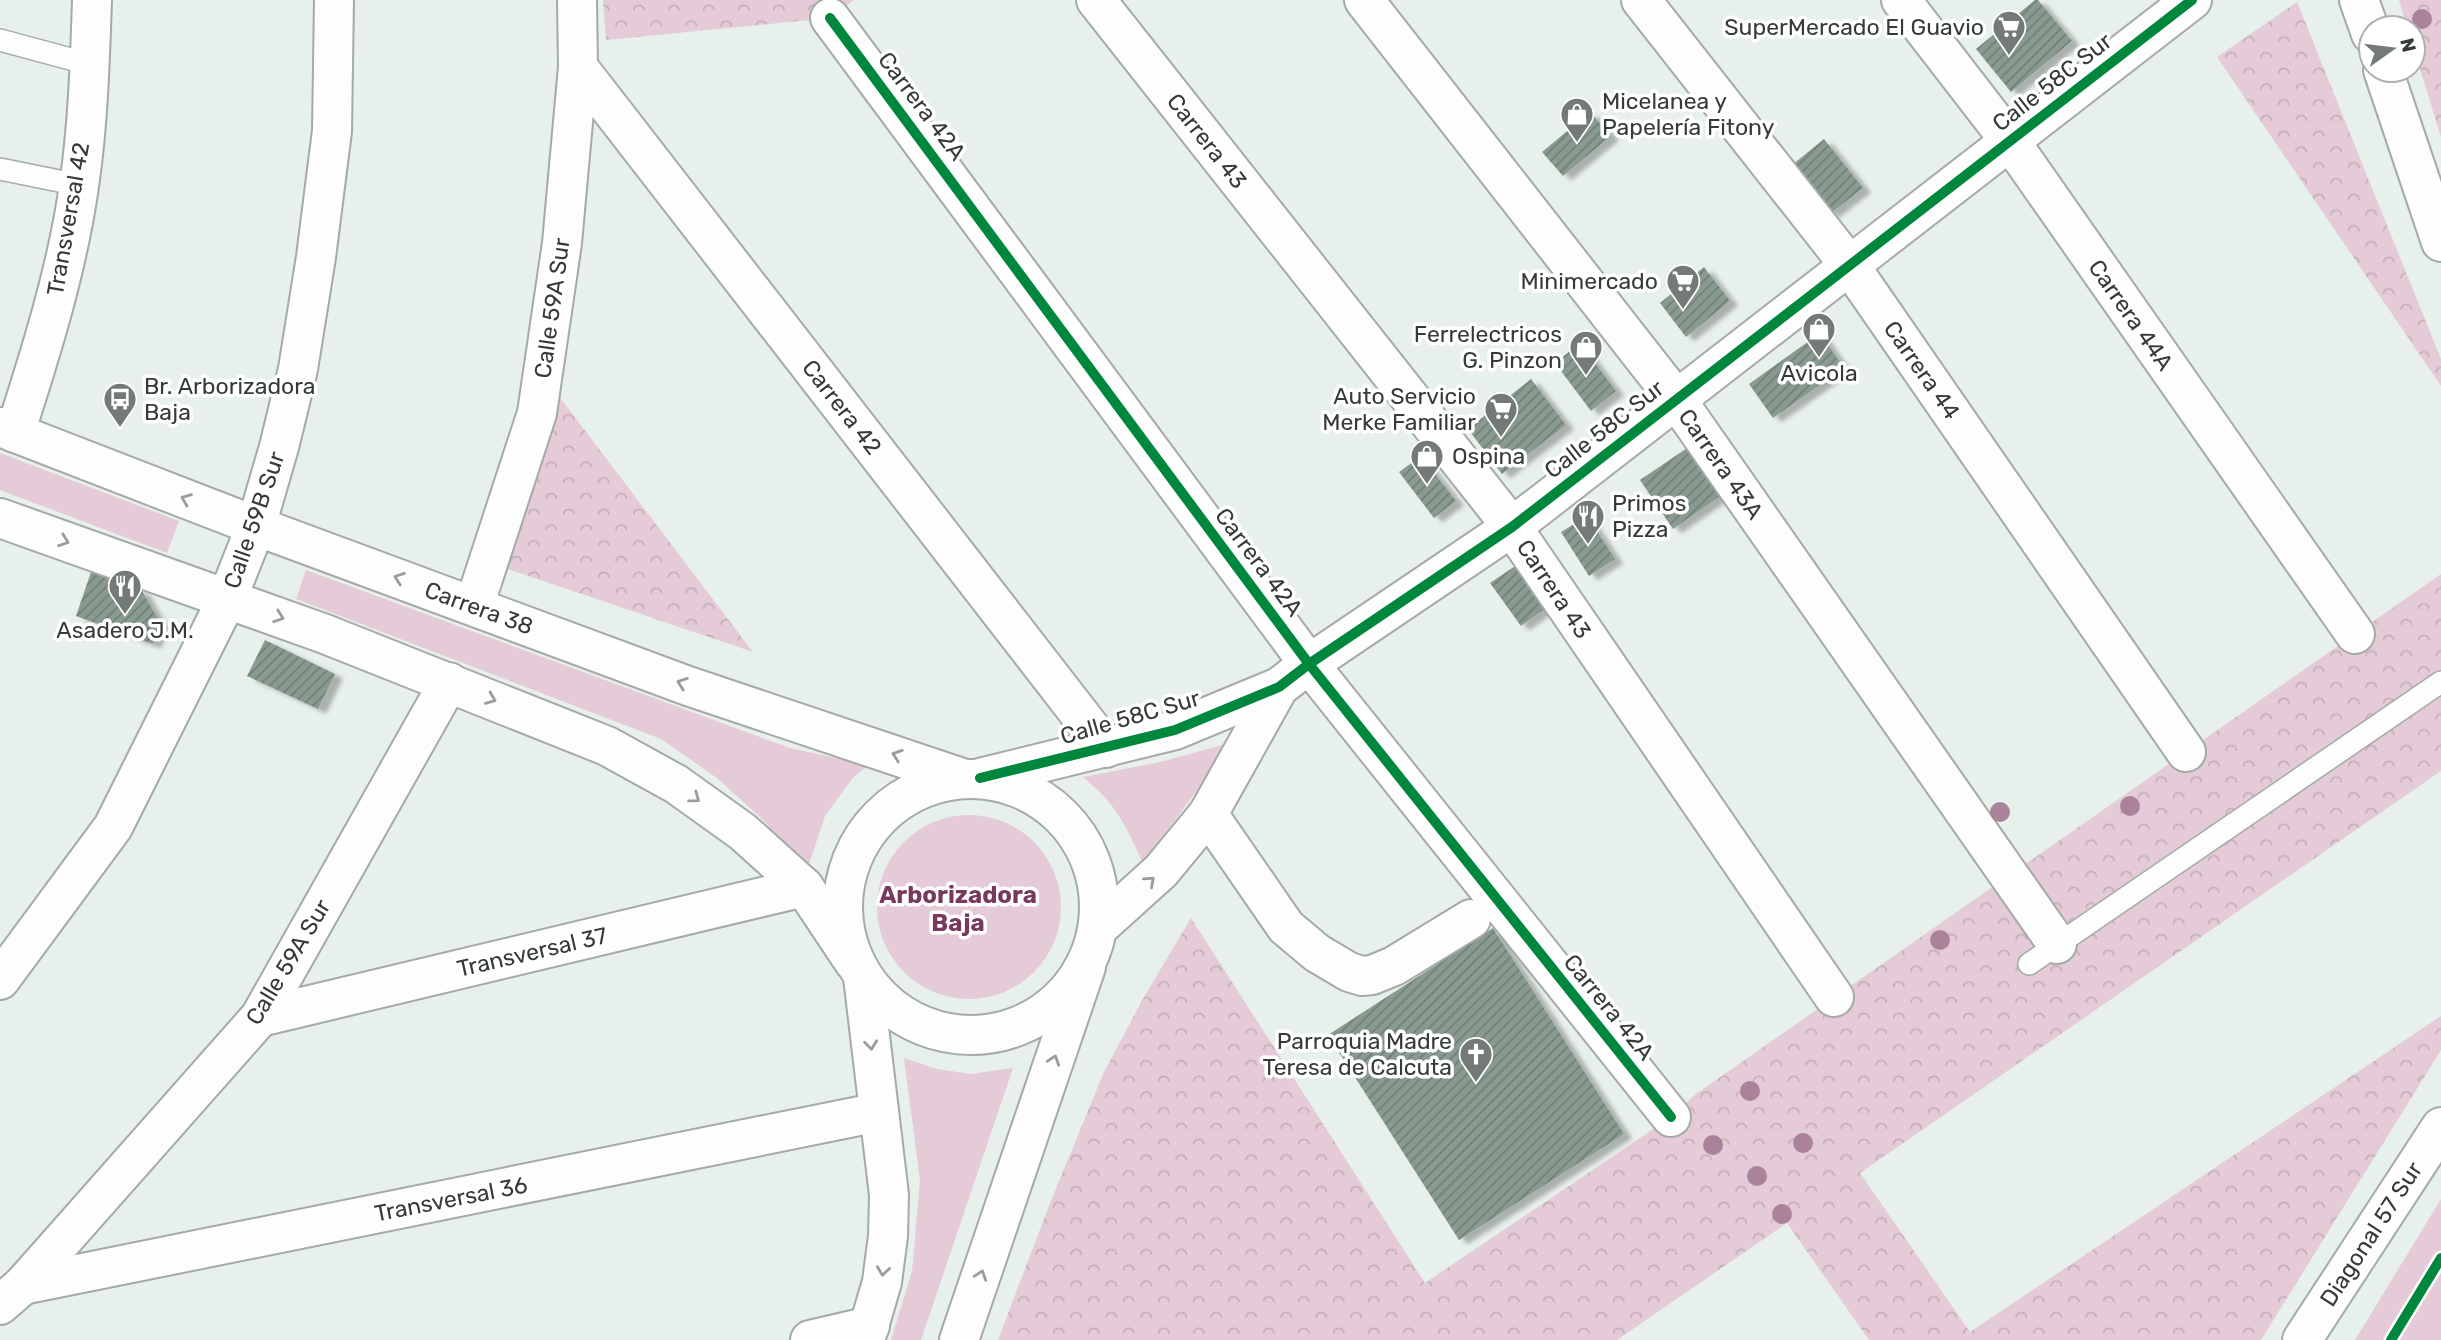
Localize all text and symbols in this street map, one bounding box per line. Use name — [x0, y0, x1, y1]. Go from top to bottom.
supermarket icon: SuperMercado El Guavio — [1990, 8, 2028, 57]
place label: SuperMercado El Guavio — [1724, 13, 1984, 41]
north arrow — [2357, 14, 2427, 84]
street label: Calle 58C Sur — [1987, 27, 2117, 137]
text: N — [2395, 36, 2421, 54]
street label: Carrera 42A — [872, 46, 972, 166]
place label: Micelanea y Papelería Fitony — [1602, 87, 1775, 141]
street label: Carrera 43 — [1161, 88, 1253, 194]
shop icon: Micelanea y Papelería Fitony — [1558, 95, 1596, 144]
street label: Transversal 42 — [41, 140, 95, 298]
street label: Calle 59A Sur — [528, 236, 576, 380]
street label: Carrera 44A — [2083, 254, 2179, 376]
supermarket icon: Minimercado — [1664, 262, 1702, 311]
place label: Minimercado — [1521, 267, 1658, 295]
shop icon: Avicola — [1800, 310, 1838, 359]
street label: Carrera 44 — [1878, 315, 1966, 425]
place label: Ferrelectricos G. Pinzon — [1414, 320, 1562, 374]
shop icon: Ferrelectricos G. Pinzon — [1567, 328, 1605, 377]
street label: Carrera 42 — [796, 354, 888, 460]
place label: Avicola — [1780, 359, 1858, 387]
place label: Br. Arborizadora Baja — [144, 372, 316, 426]
street label: Calle 58C Sur — [1539, 374, 1669, 484]
bus stop icon: Br. Arborizadora Baja — [101, 380, 139, 429]
place label: Auto Servicio Merke Familiar — [1322, 382, 1476, 436]
supermarket icon: Auto Servicio Merke Familiar — [1482, 390, 1520, 439]
street label: Carrera 43A — [1673, 403, 1769, 525]
shop icon: Ospina — [1408, 437, 1446, 486]
place label: Ospina — [1452, 442, 1525, 470]
street label: Calle 59B Sur — [217, 448, 291, 592]
place label: Primos Pizza — [1612, 489, 1686, 543]
one-way arrow — [181, 493, 193, 507]
restaurant icon: Primos Pizza — [1569, 497, 1607, 546]
street label: Carrera 42A — [1209, 502, 1309, 622]
one-way arrow — [58, 533, 70, 547]
street label: Carrera 43 — [1511, 534, 1597, 644]
restaurant icon: Asadero J.M. — [106, 567, 144, 616]
one-way arrow — [394, 573, 406, 587]
street label: Carrera 38 — [421, 575, 537, 641]
one-way arrow — [272, 609, 284, 623]
place label: Asadero J.M. — [56, 616, 194, 644]
one-way arrow — [676, 677, 688, 691]
street label: Calle 58C Sur — [1057, 684, 1203, 750]
one-way arrow — [484, 691, 496, 705]
one-way arrow — [892, 749, 904, 763]
one-way arrow — [687, 790, 700, 802]
one-way arrow — [1142, 877, 1155, 889]
district label: Arborizadora Baja — [879, 881, 1037, 937]
street label: Calle 59A Sur — [240, 894, 337, 1030]
street label: Transversal 37 — [454, 921, 610, 983]
street label: Carrera 42A — [1558, 948, 1660, 1066]
place label: Parroquia Madre Teresa de Calcuta — [1263, 1027, 1452, 1081]
church icon: Parroquia Madre Teresa de Calcuta — [1457, 1035, 1495, 1084]
one-way arrow — [864, 1039, 879, 1051]
one-way arrow — [1046, 1055, 1060, 1067]
street label: Diagonal 57 Sur — [2314, 1156, 2428, 1312]
street label: Transversal 36 — [372, 1170, 530, 1228]
one-way arrow — [876, 1265, 891, 1277]
one-way arrow — [973, 1270, 987, 1282]

